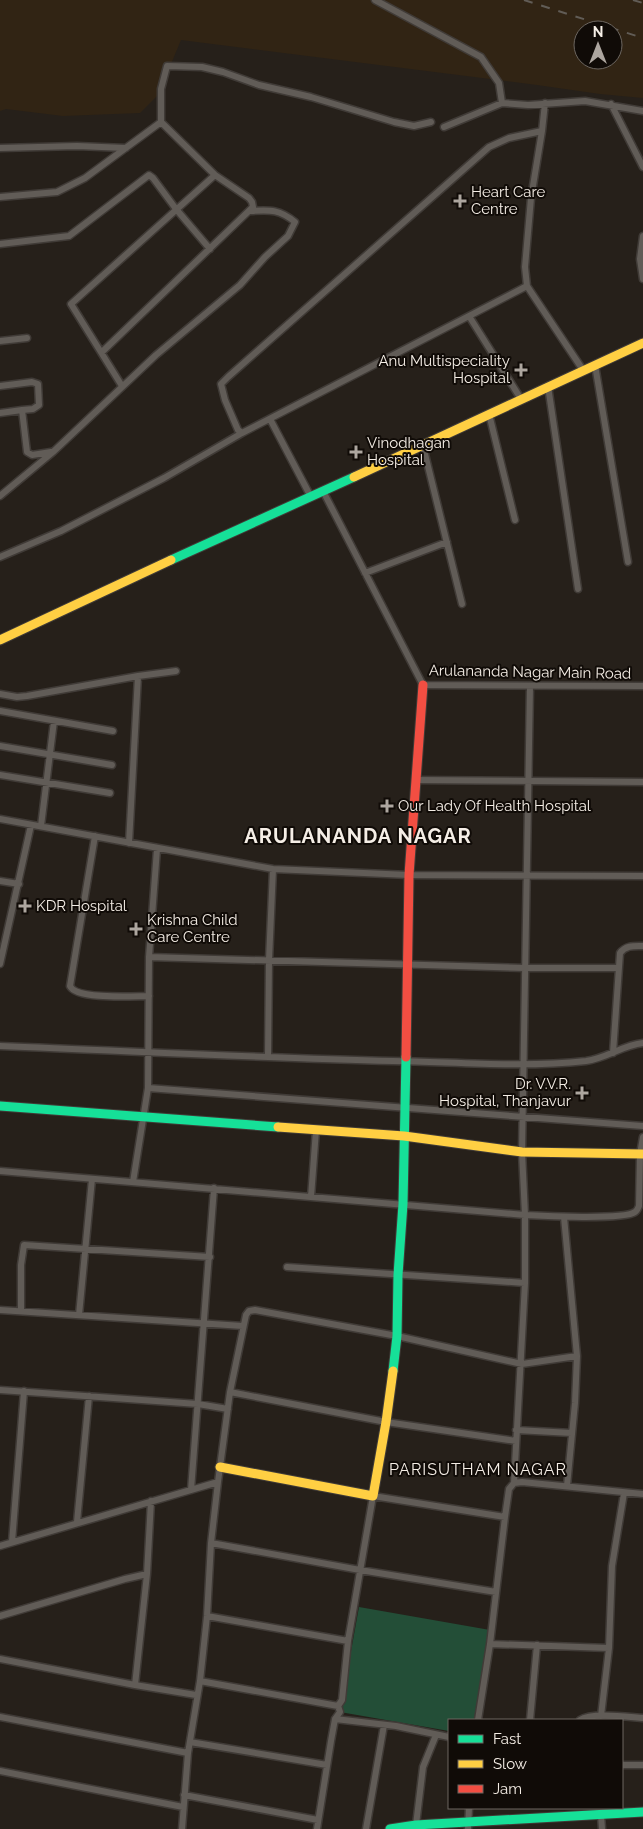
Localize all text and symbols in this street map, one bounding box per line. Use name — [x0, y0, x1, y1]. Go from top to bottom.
north arrow — [573, 20, 623, 70]
text: N — [593, 24, 603, 40]
place label: Heart Care Centre — [471, 183, 546, 218]
marker: Heart Care Centre — [453, 194, 467, 208]
place label: Anu Multispeciality Hospital — [378, 352, 511, 387]
marker: Anu Multispeciality Hospital — [514, 363, 528, 377]
place label: Vinodhagan Hospital — [367, 434, 451, 469]
marker: Vinodhagan Hospital — [349, 445, 363, 459]
street label: Arulananda Nagar Main Road — [429, 661, 631, 683]
place label: Our Lady Of Health Hospital — [398, 797, 592, 815]
marker: Our Lady Of Health Hospital — [380, 799, 394, 813]
district label: ARULANANDA NAGAR — [244, 824, 472, 848]
place label: KDR Hospital — [36, 897, 128, 915]
marker: KDR Hospital — [18, 899, 32, 913]
place label: Krishna Child Care Centre — [147, 911, 238, 946]
marker: Krishna Child Care Centre — [129, 922, 143, 936]
place label: Dr. V.V.R. Hospital, Thanjavur — [439, 1075, 572, 1110]
marker: Dr. V.V.R. Hospital, Thanjavur — [575, 1086, 589, 1100]
district label: PARISUTHAM NAGAR — [389, 1460, 567, 1479]
legend — [448, 1719, 623, 1809]
text: Fast — [493, 1730, 521, 1748]
text: Slow — [493, 1755, 527, 1773]
text: Jam — [493, 1780, 522, 1798]

